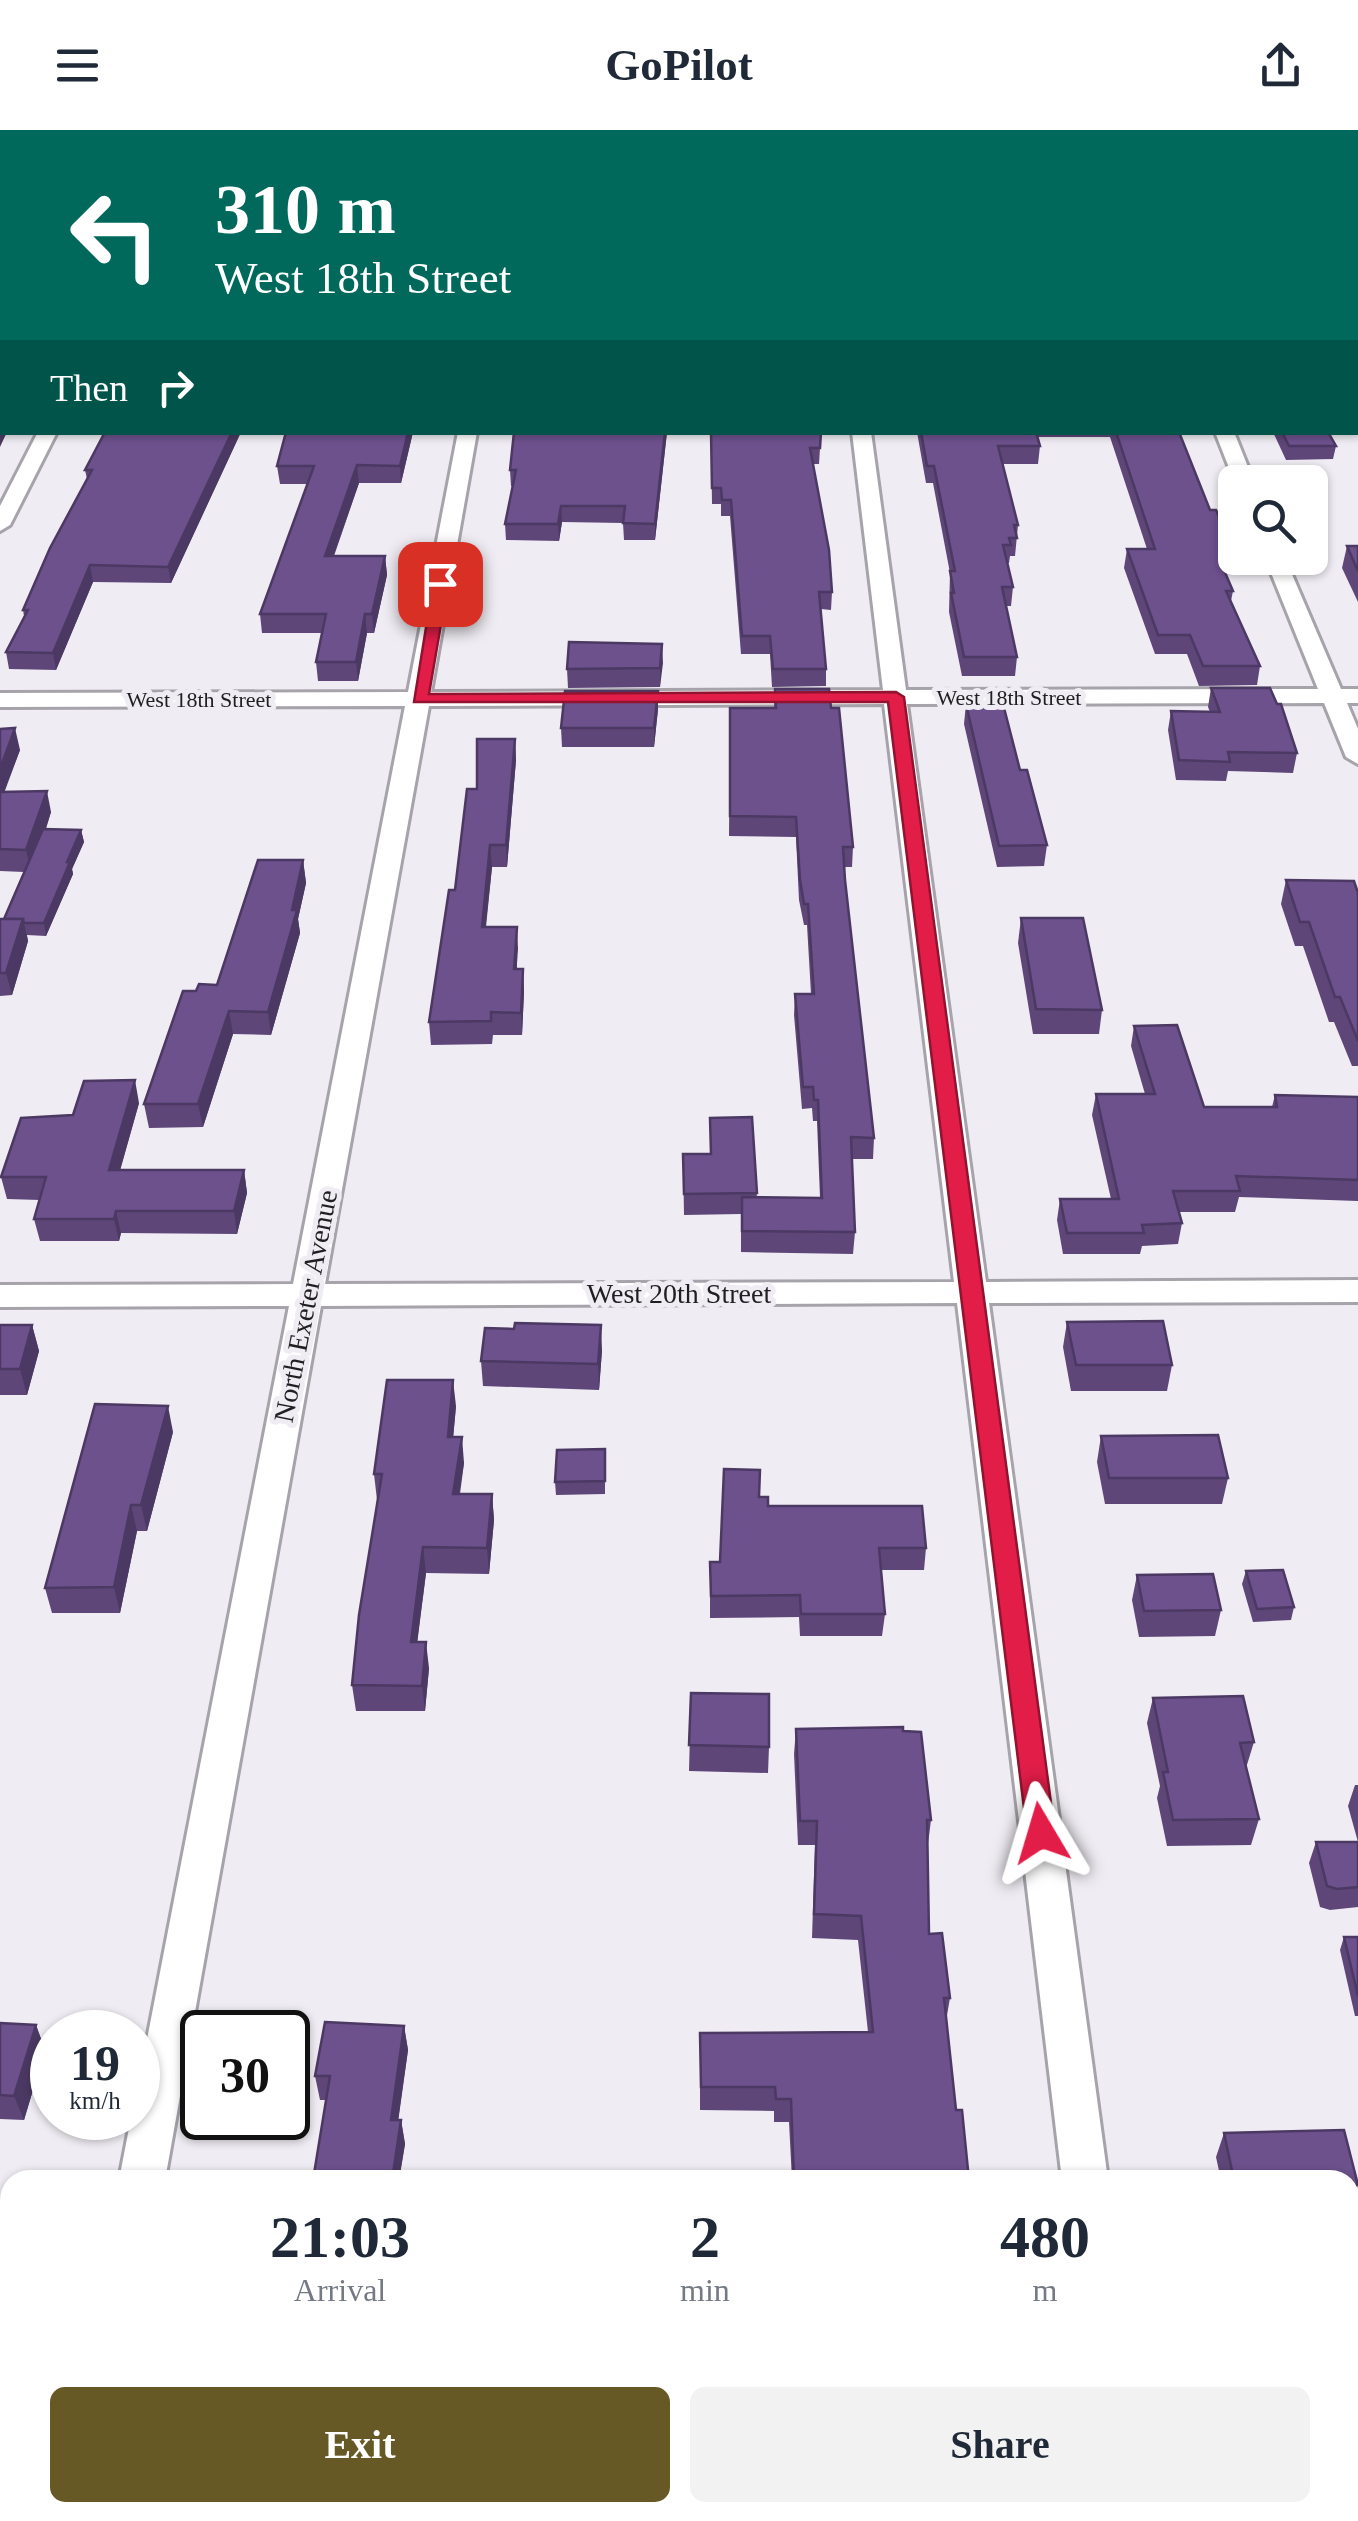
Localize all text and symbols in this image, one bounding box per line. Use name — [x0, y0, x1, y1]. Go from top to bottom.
icon: menu — [50, 38, 105, 93]
icon: share — [1253, 38, 1308, 93]
text: GoPilot — [605, 40, 753, 90]
icon: left — [50, 170, 180, 300]
text: 310 m — [215, 171, 396, 248]
text: West 18th Street — [215, 253, 511, 303]
icon: right — [148, 360, 203, 415]
text: Then — [50, 367, 128, 409]
map controls — [1218, 465, 1328, 575]
button: search — [1218, 465, 1328, 575]
pin — [398, 542, 483, 627]
icon: arrive — [413, 557, 468, 612]
street label: West 18th Street — [937, 685, 1081, 710]
street label: West 18th Street — [127, 687, 271, 712]
street label: North Exeter Avenue — [268, 1187, 343, 1425]
street label: West 20th Street — [587, 1278, 771, 1309]
position arrow — [989, 1781, 1093, 1885]
speed limit sign: 30 — [180, 2010, 310, 2140]
text: 19 — [70, 2035, 120, 2091]
text: km/h — [69, 2087, 121, 2114]
text: 21:03 — [270, 2204, 410, 2270]
text: 2 — [690, 2204, 720, 2270]
text: 480 — [1000, 2204, 1090, 2270]
text: Arrival — [294, 2272, 386, 2308]
text: min — [680, 2272, 730, 2308]
text: m — [1032, 2272, 1057, 2308]
button: Exit — [50, 2387, 670, 2502]
button: Share — [690, 2387, 1310, 2502]

